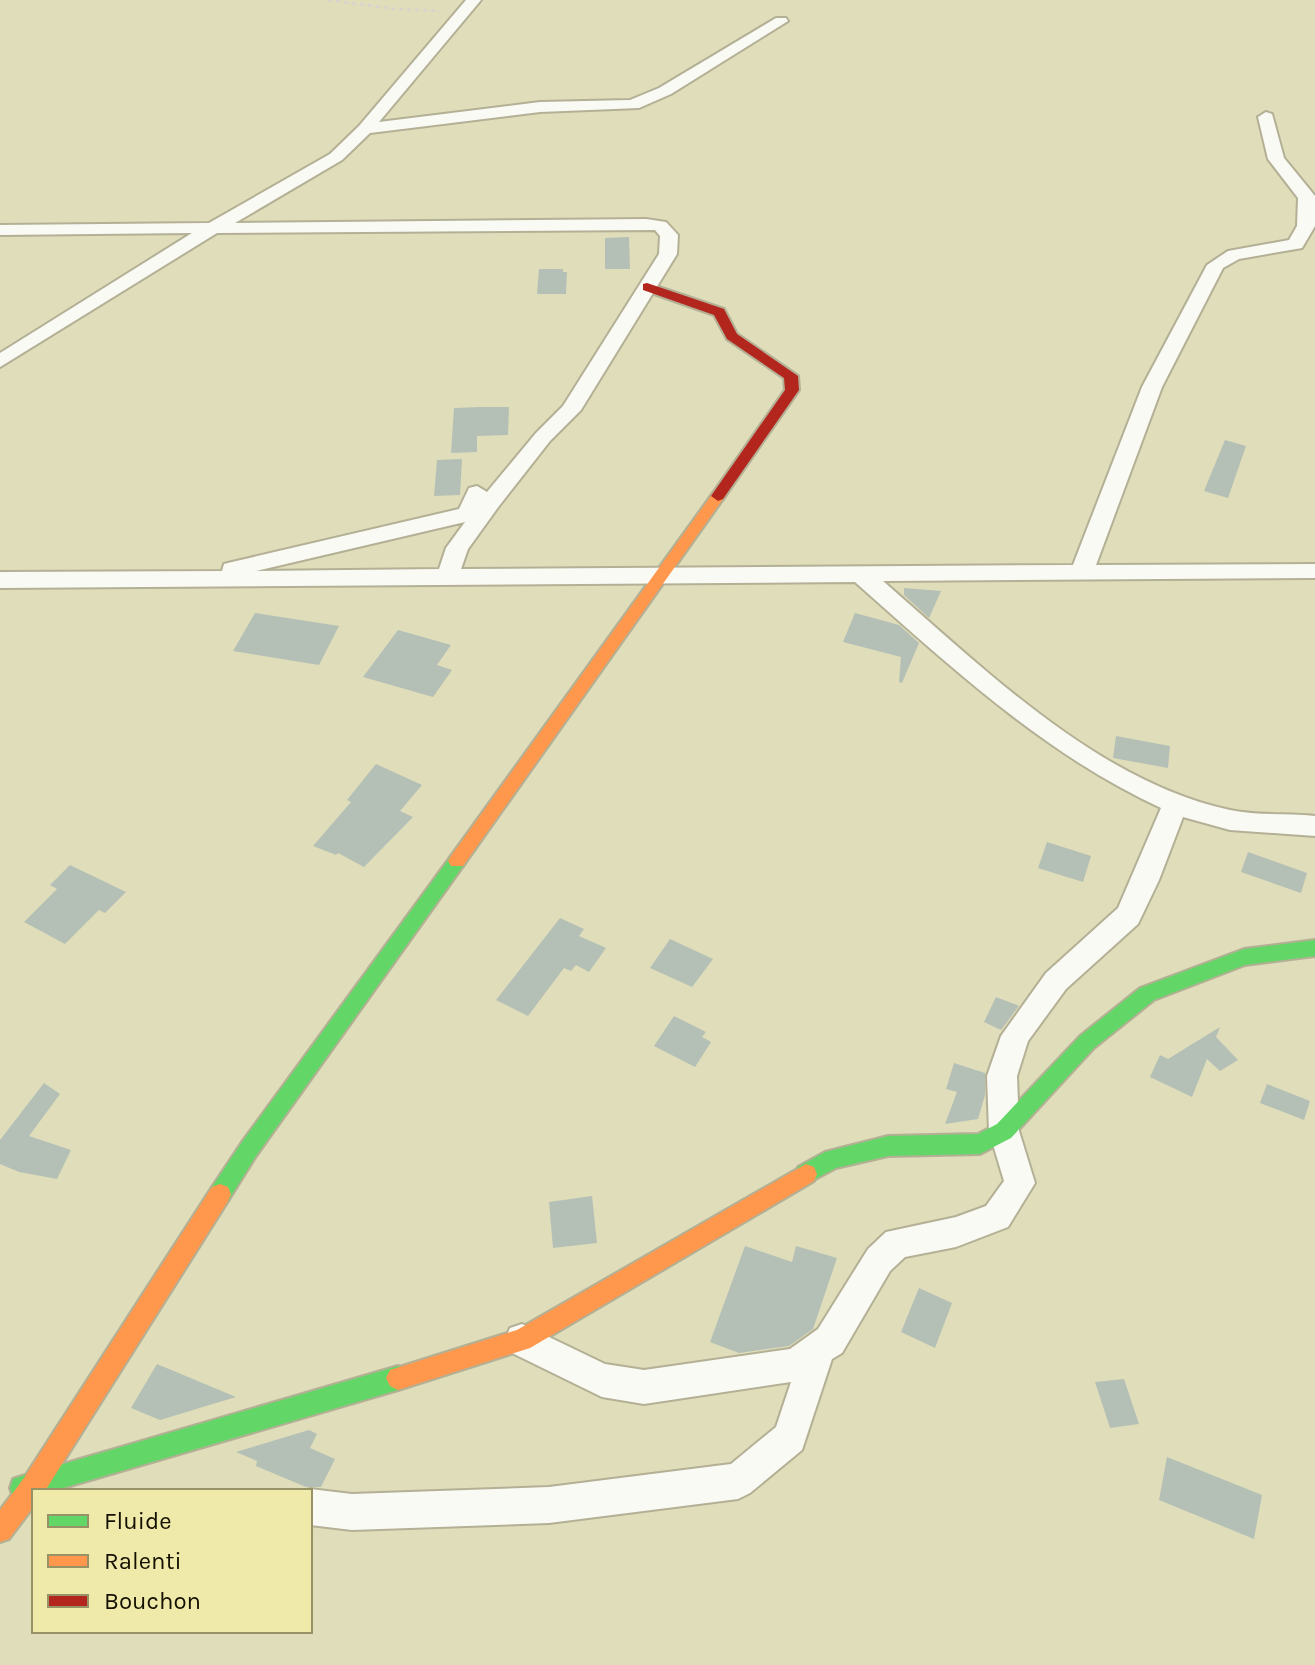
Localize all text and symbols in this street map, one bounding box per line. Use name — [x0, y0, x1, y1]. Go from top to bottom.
legend — [32, 1489, 312, 1633]
text: Fluide — [104, 1507, 172, 1535]
text: Ralenti — [104, 1547, 182, 1575]
text: Bouchon — [104, 1587, 201, 1615]

